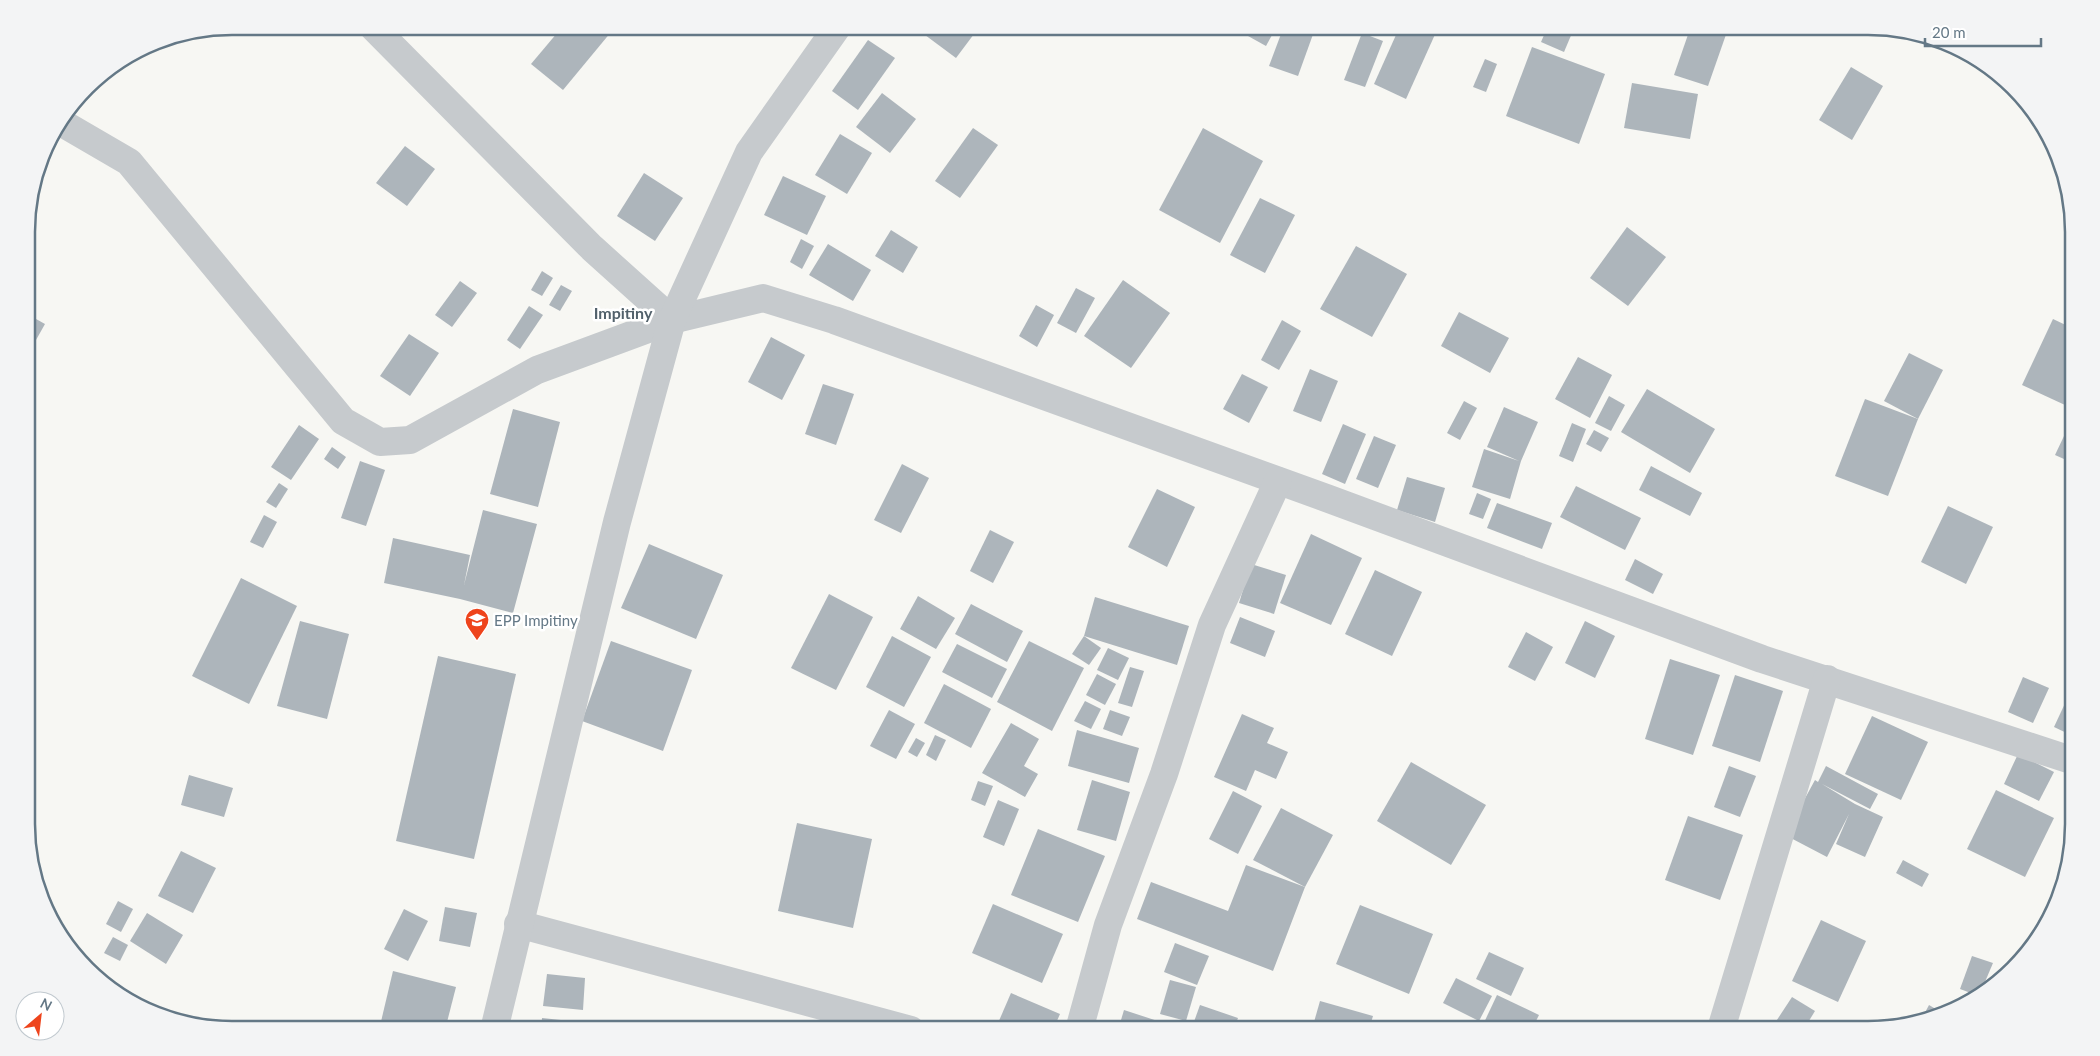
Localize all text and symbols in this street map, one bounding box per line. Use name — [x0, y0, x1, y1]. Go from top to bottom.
scale bar — [1925, 15, 2041, 47]
text: 20 m — [1932, 23, 1966, 41]
district label: Impitiny — [594, 303, 653, 322]
school or university icon: EPP Impitiny — [464, 607, 490, 641]
place label: EPP Impitiny — [494, 611, 578, 629]
north arrow — [15, 991, 65, 1041]
text: N — [38, 994, 55, 1014]

